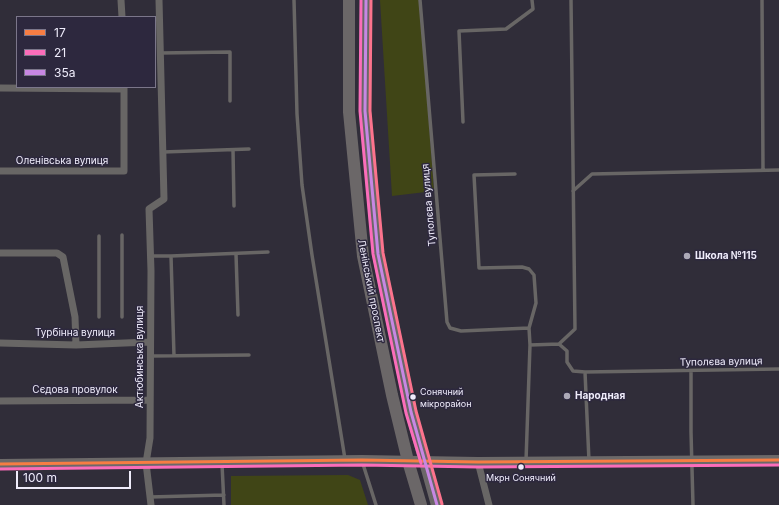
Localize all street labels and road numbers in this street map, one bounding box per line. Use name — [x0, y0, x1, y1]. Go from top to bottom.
street label: Оленівська вулиця — [16, 155, 108, 167]
street label: Туполєва вулиця — [419, 163, 439, 247]
street label: Ленінський проспект — [355, 239, 387, 343]
street label: Актюбинська вулиця — [134, 306, 146, 408]
street label: Турбінна вулиця — [35, 327, 115, 339]
street label: Туполєва вулиця — [680, 355, 762, 369]
street label: Сєдова провулок — [32, 384, 118, 396]

